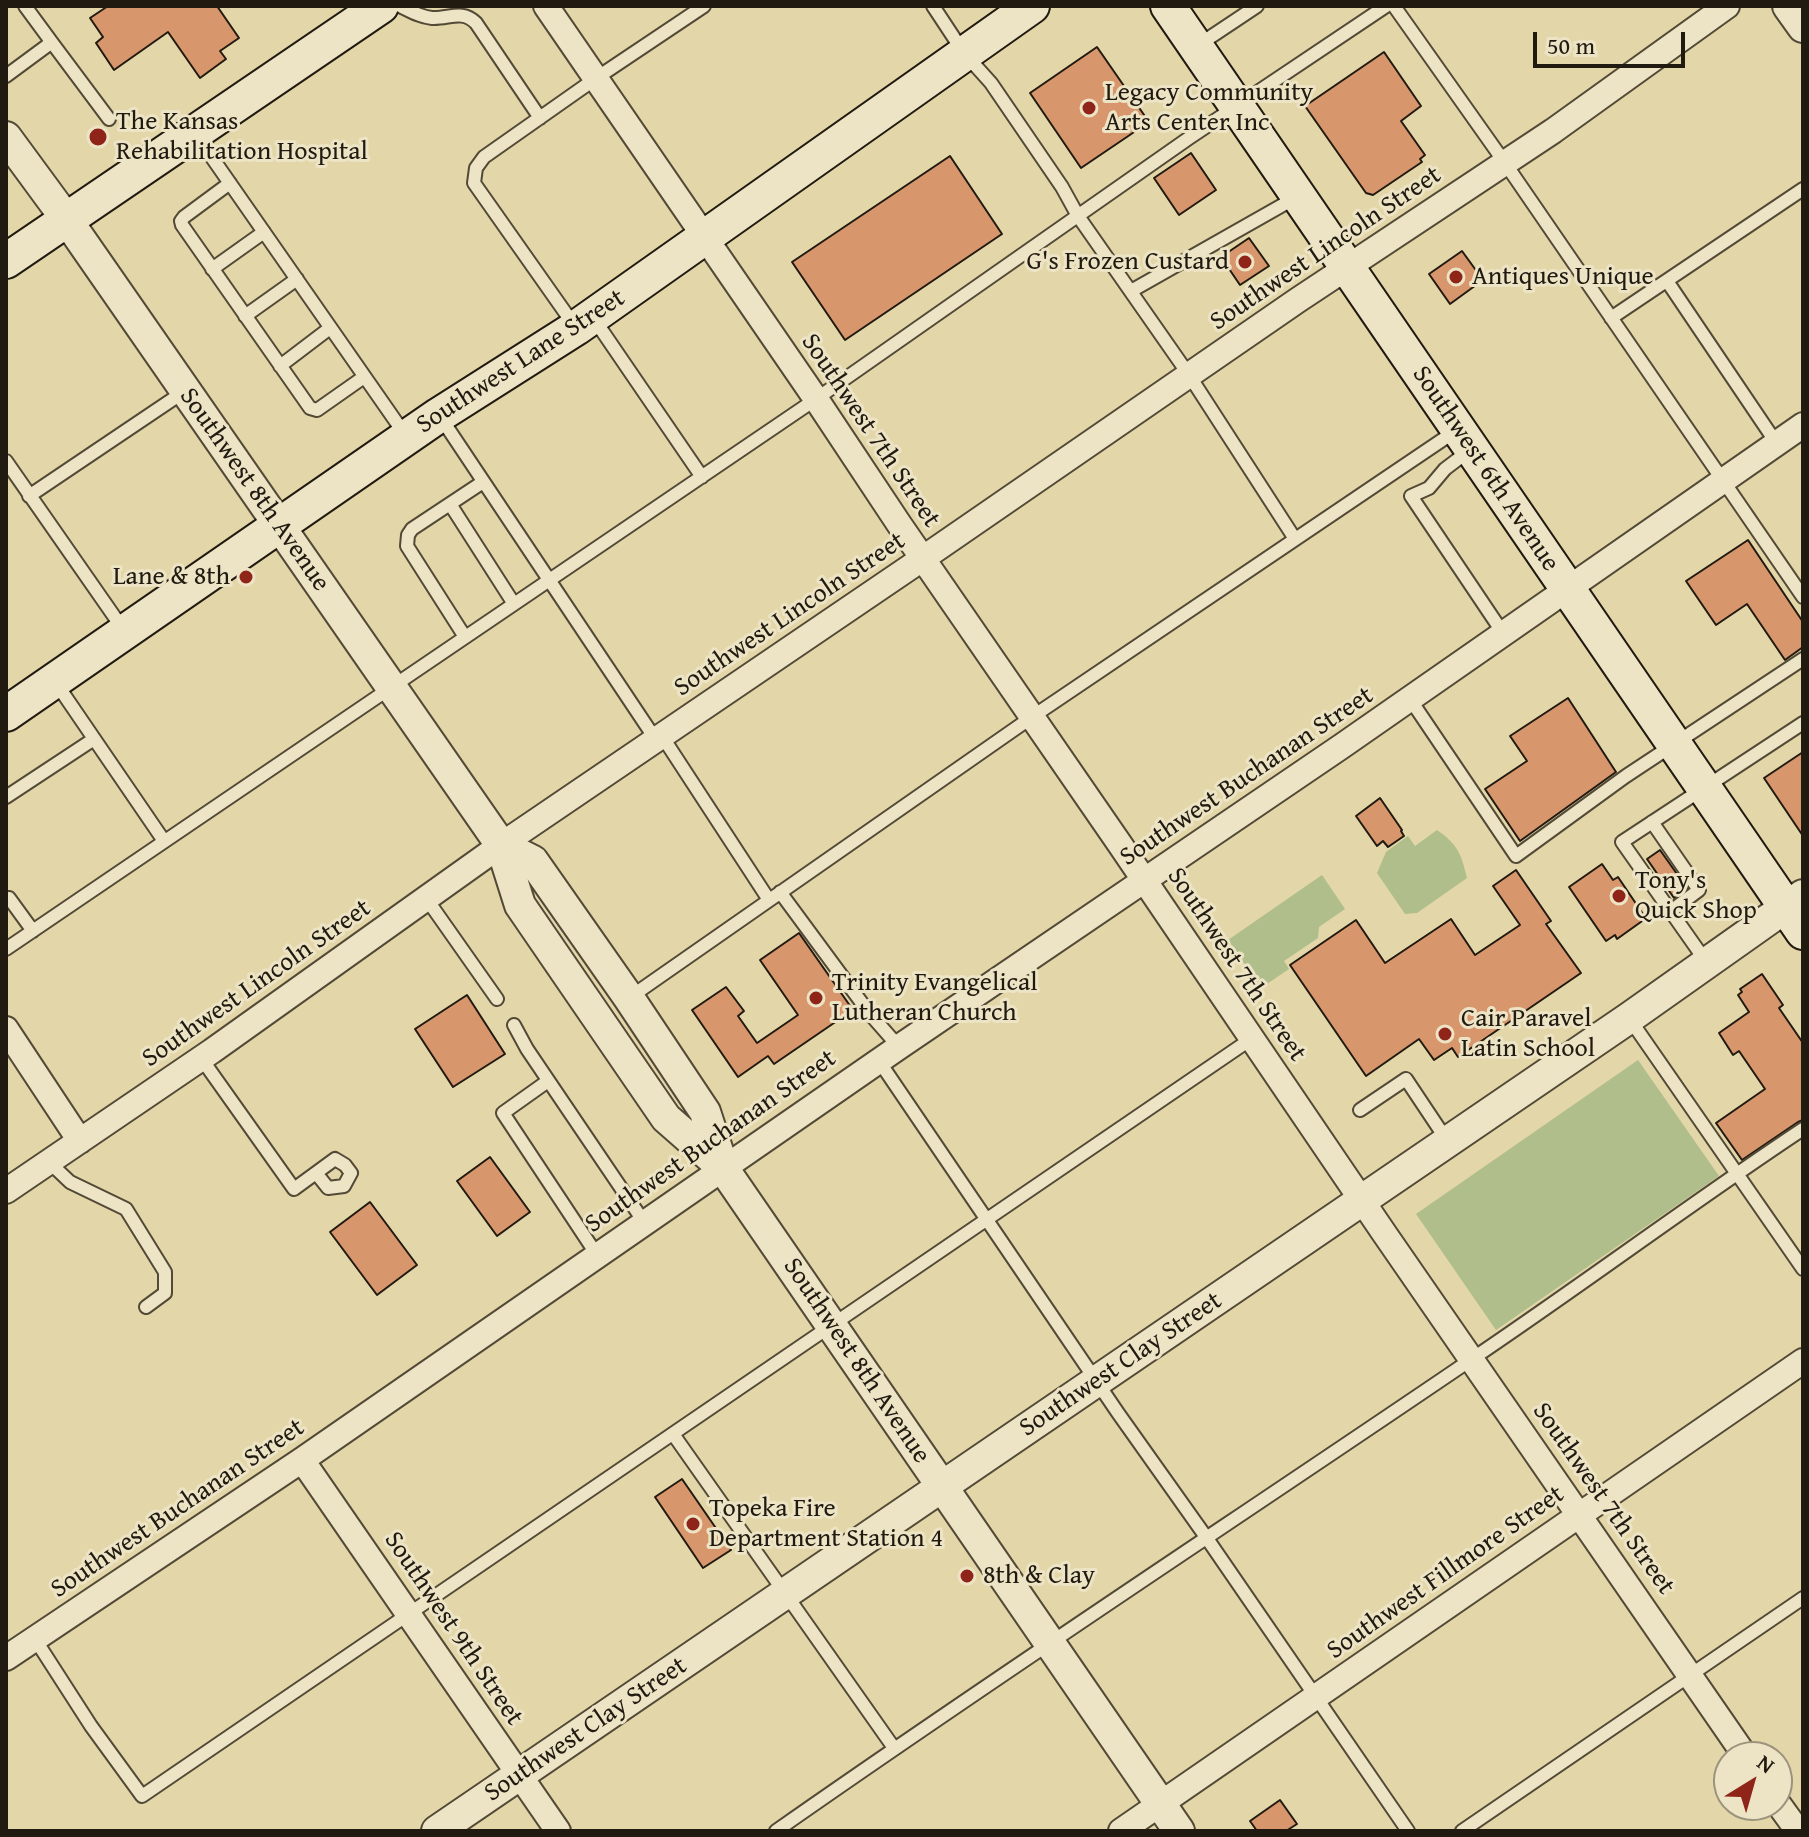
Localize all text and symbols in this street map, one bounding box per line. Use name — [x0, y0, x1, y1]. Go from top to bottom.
scale bar — [1537, 16, 1689, 66]
text: 50 m — [1547, 28, 1595, 63]
place label: Legacy Community Arts Center Inc — [1105, 77, 1313, 138]
marker: Legacy Community Arts Center Inc — [1080, 99, 1098, 117]
place label: The Kansas Rehabilitation Hospital — [116, 106, 368, 168]
marker: The Kansas Rehabilitation Hospital — [87, 126, 109, 148]
street label: Southwest Lincoln Street — [1205, 160, 1447, 338]
place label: G's Frozen Custard — [1026, 246, 1229, 278]
marker: G's Frozen Custard — [1236, 253, 1254, 271]
place label: Antiques Unique — [1472, 261, 1654, 293]
marker: Antiques Unique — [1447, 268, 1465, 286]
street label: Southwest Lane Street — [411, 283, 631, 441]
street label: Southwest 7th Street — [794, 328, 946, 534]
street label: Southwest 6th Avenue — [1405, 360, 1565, 578]
street label: Southwest 8th Avenue — [172, 382, 336, 598]
street label: Southwest Lincoln Street — [669, 526, 911, 704]
place label: Lane & 8th — [113, 561, 230, 593]
marker: Lane & 8th — [237, 568, 255, 586]
street label: Southwest Buchanan Street — [1114, 680, 1380, 874]
street label: Southwest 7th Street — [1160, 862, 1312, 1068]
place label: Tony's Quick Shop — [1635, 865, 1757, 926]
marker: Tony's Quick Shop — [1610, 887, 1628, 905]
street label: Southwest Lincoln Street — [137, 893, 377, 1075]
place label: Trinity Evangelical Lutheran Church — [832, 967, 1038, 1028]
marker: Trinity Evangelical Lutheran Church — [807, 989, 825, 1007]
place label: Cair Paravel Latin School — [1461, 1003, 1595, 1064]
marker: Cair Paravel Latin School — [1436, 1025, 1454, 1043]
street label: Southwest Buchanan Street — [580, 1043, 842, 1241]
street label: Southwest 8th Avenue — [776, 1252, 936, 1470]
street label: Southwest Clay Street — [1014, 1286, 1228, 1444]
street label: Southwest 7th Street — [1525, 1397, 1681, 1601]
street label: Southwest Buchanan Street — [45, 1412, 311, 1606]
street label: Southwest Fillmore Street — [1321, 1479, 1571, 1667]
place label: Topeka Fire Department Station 4 — [709, 1493, 943, 1554]
marker: Topeka Fire Department Station 4 — [684, 1515, 702, 1533]
street label: Southwest 9th Street — [377, 1526, 529, 1732]
place label: 8th & Clay — [983, 1560, 1095, 1592]
marker: 8th & Clay — [958, 1567, 976, 1585]
street label: Southwest Clay Street — [479, 1651, 693, 1809]
north arrow — [1713, 1741, 1793, 1821]
text: N — [1751, 1746, 1782, 1781]

